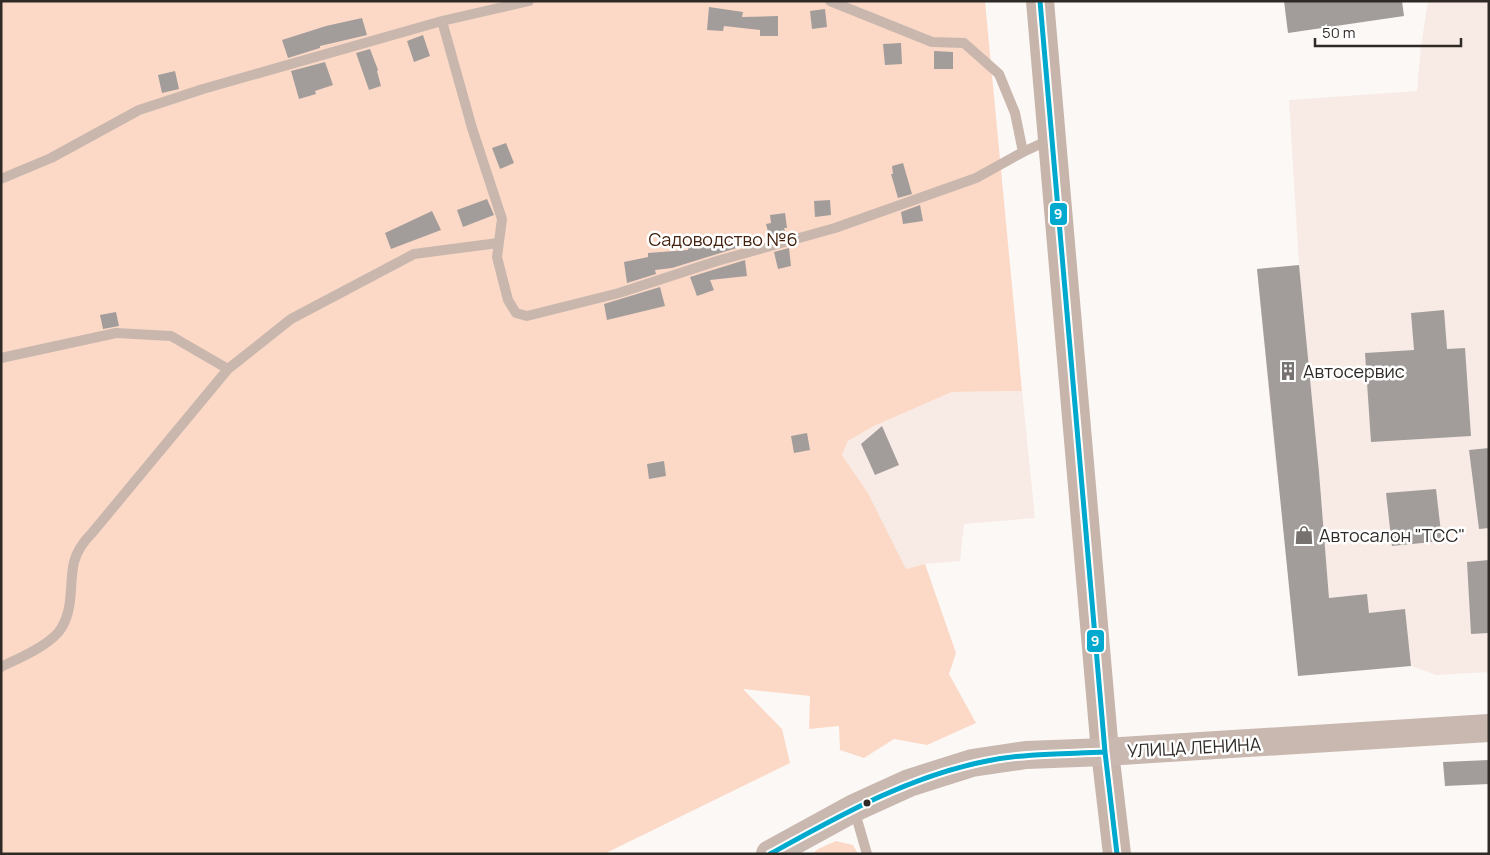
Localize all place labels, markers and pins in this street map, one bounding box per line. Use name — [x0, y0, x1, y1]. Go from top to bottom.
place label: Автосервис — [1303, 359, 1405, 383]
building icon: Автосервис — [1277, 360, 1299, 382]
place label: Автосалон "ТСС" — [1319, 523, 1465, 547]
shop icon: Автосалон "ТСС" — [1293, 524, 1315, 546]
unlabelled marker — [862, 798, 872, 808]

